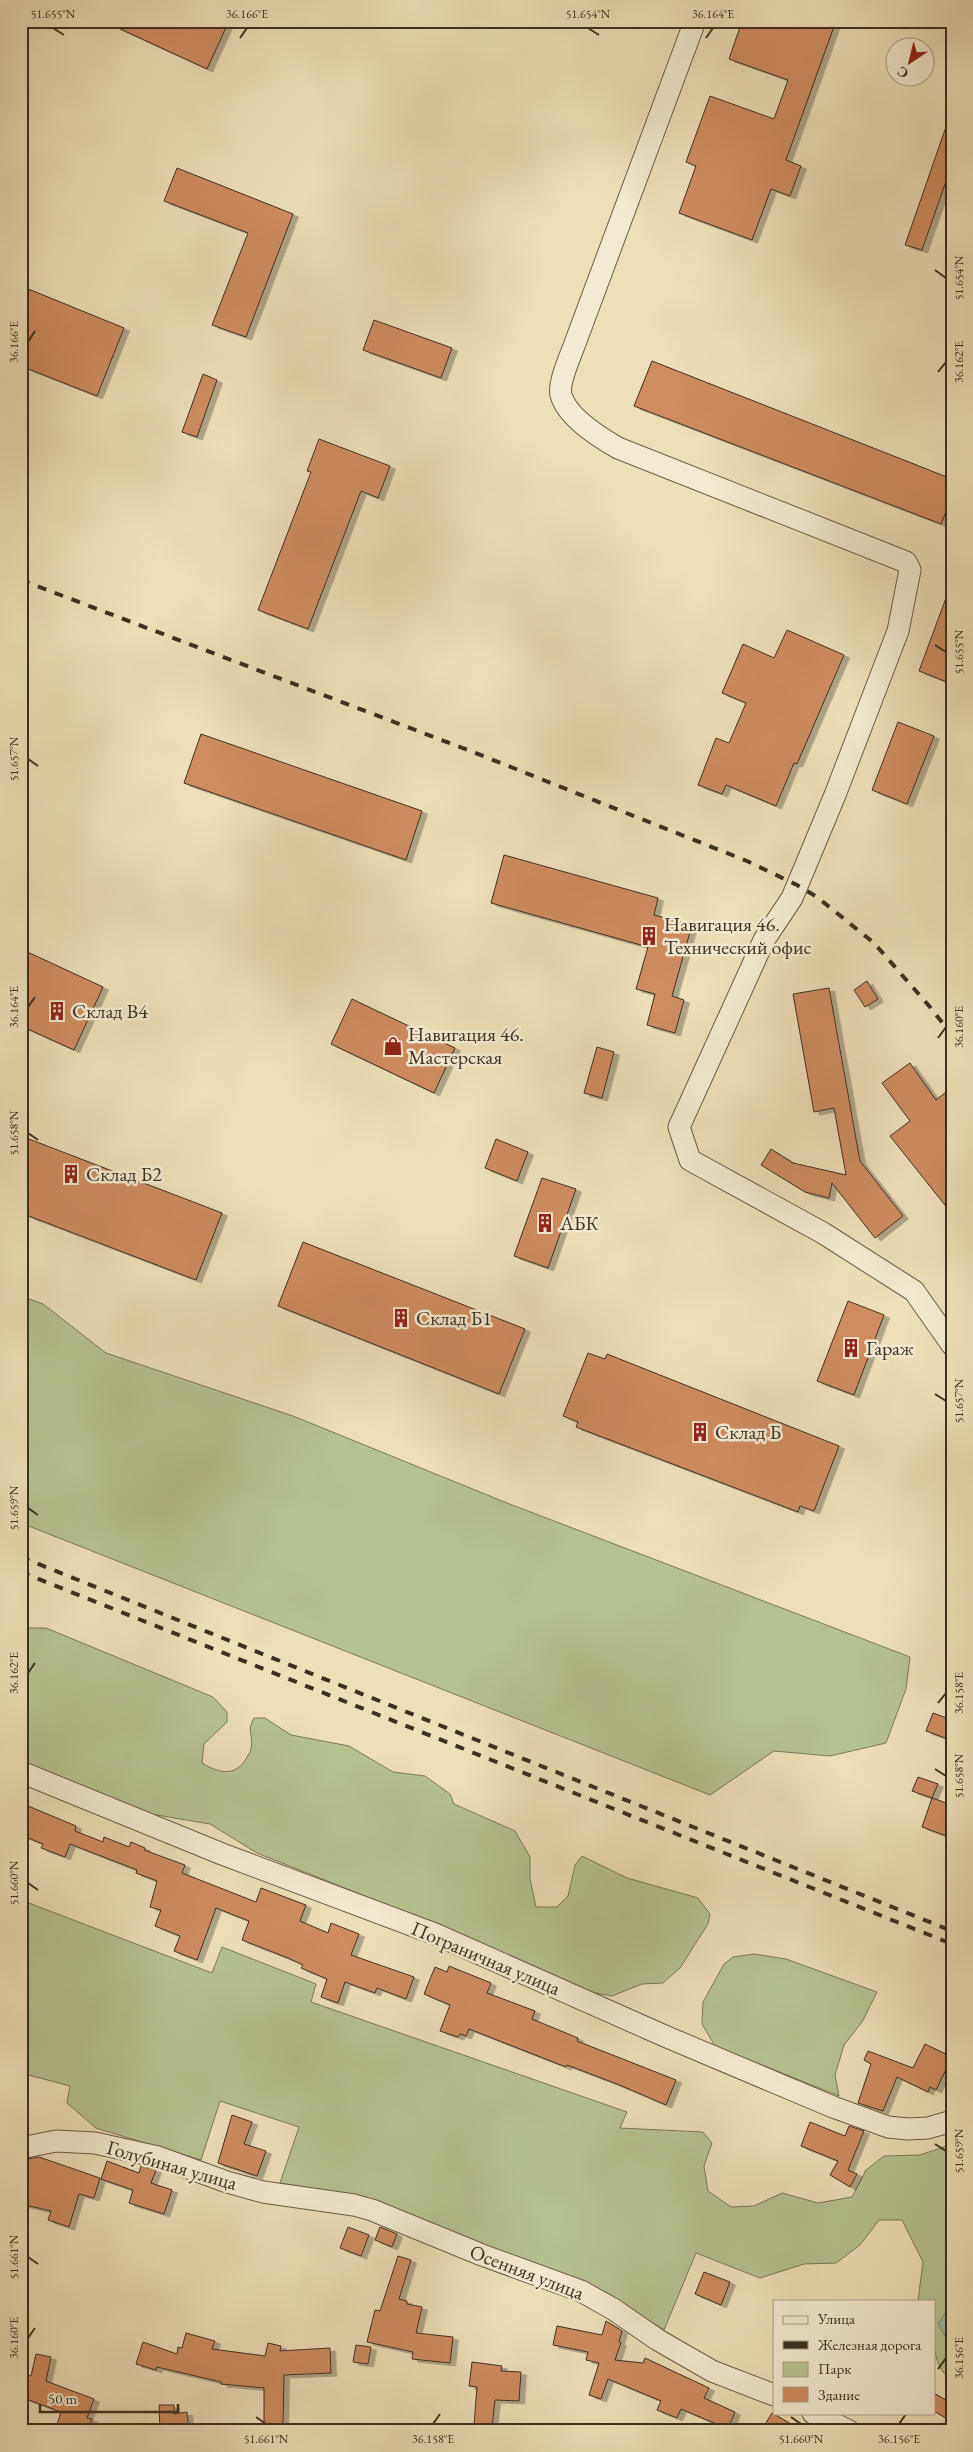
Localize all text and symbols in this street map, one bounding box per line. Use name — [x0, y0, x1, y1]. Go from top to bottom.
text: 51.655°N — [31, 6, 76, 22]
text: 36.166°E — [226, 6, 268, 22]
text: 51.654°N — [566, 6, 611, 22]
text: 36.164°E — [692, 6, 734, 22]
north arrow — [886, 38, 936, 88]
text: С — [893, 62, 912, 83]
text: 51.654°N — [951, 255, 967, 300]
text: 36.166°E — [6, 321, 22, 363]
text: 36.162°E — [951, 341, 967, 383]
text: 51.655°N — [951, 629, 967, 674]
text: 51.657°N — [6, 736, 22, 781]
place label: Навигация 46. Технический офис — [664, 911, 812, 960]
building icon: Навигация 46. Технический офис — [638, 925, 660, 947]
text: 36.164°E — [6, 986, 22, 1028]
place label: Склад В4 — [72, 998, 148, 1024]
building icon: Склад В4 — [46, 1000, 68, 1022]
text: 36.160°E — [951, 1006, 967, 1048]
place label: Навигация 46. Мастерская — [408, 1021, 524, 1070]
shop icon: Навигация 46. Мастерская — [382, 1035, 404, 1057]
text: 51.658°N — [6, 1110, 22, 1155]
place label: Склад Б2 — [86, 1161, 162, 1187]
building icon: Склад Б2 — [60, 1163, 82, 1185]
place label: АБК — [559, 1210, 600, 1236]
building icon: АБК — [534, 1212, 556, 1234]
place label: Склад Б1 — [416, 1305, 492, 1331]
building icon: Склад Б1 — [390, 1307, 412, 1329]
place label: Гараж — [866, 1335, 914, 1361]
building icon: Гараж — [840, 1337, 862, 1359]
text: 51.657°N — [951, 1378, 967, 1423]
place label: Склад Б — [715, 1419, 781, 1445]
building icon: Склад Б — [689, 1421, 711, 1443]
text: 51.659°N — [6, 1485, 22, 1530]
text: 36.162°E — [6, 1652, 22, 1694]
text: 36.158°E — [951, 1672, 967, 1714]
text: 51.658°N — [951, 1753, 967, 1798]
text: 51.660°N — [6, 1860, 22, 1905]
street label: Пограничная улица — [408, 1915, 564, 2001]
text: 51.659°N — [951, 2128, 967, 2173]
street label: Голубиная улица — [104, 2134, 240, 2196]
text: 51.661°N — [6, 2234, 22, 2279]
street label: Осенняя улица — [466, 2238, 588, 2306]
legend — [773, 2300, 936, 2414]
text: Улица — [817, 2309, 855, 2328]
text: 36.160°E — [6, 2317, 22, 2359]
text: Железная дорога — [817, 2335, 921, 2354]
text: 36.156°E — [951, 2337, 967, 2379]
text: Парк — [818, 2359, 851, 2378]
scale bar — [40, 2382, 178, 2414]
text: Здание — [818, 2385, 860, 2404]
text: 50 m — [48, 2389, 77, 2408]
text: 51.661°N — [244, 2431, 289, 2447]
text: 36.158°E — [412, 2431, 454, 2447]
text: 51.660°N — [779, 2431, 824, 2447]
text: 36.156°E — [878, 2431, 920, 2447]

